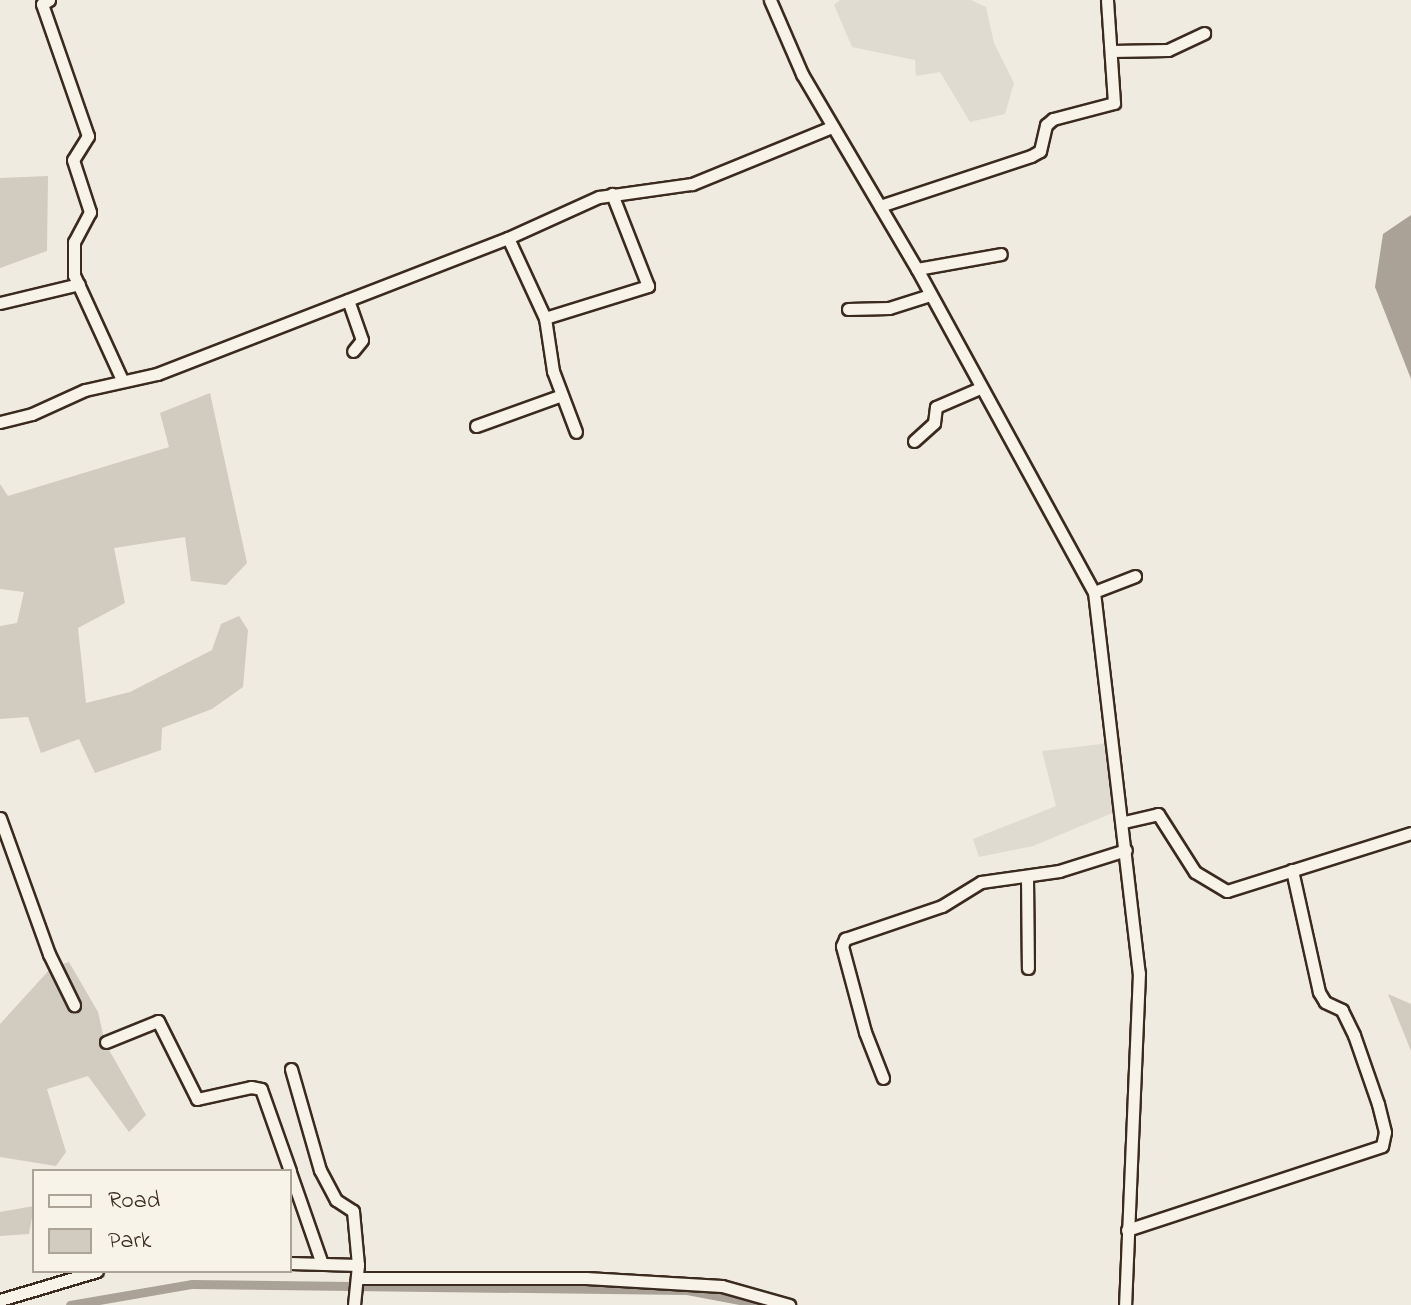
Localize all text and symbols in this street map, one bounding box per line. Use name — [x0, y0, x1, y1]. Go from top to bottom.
legend — [32, 1169, 292, 1273]
text: Road — [108, 1184, 160, 1219]
text: Park — [108, 1224, 151, 1259]

